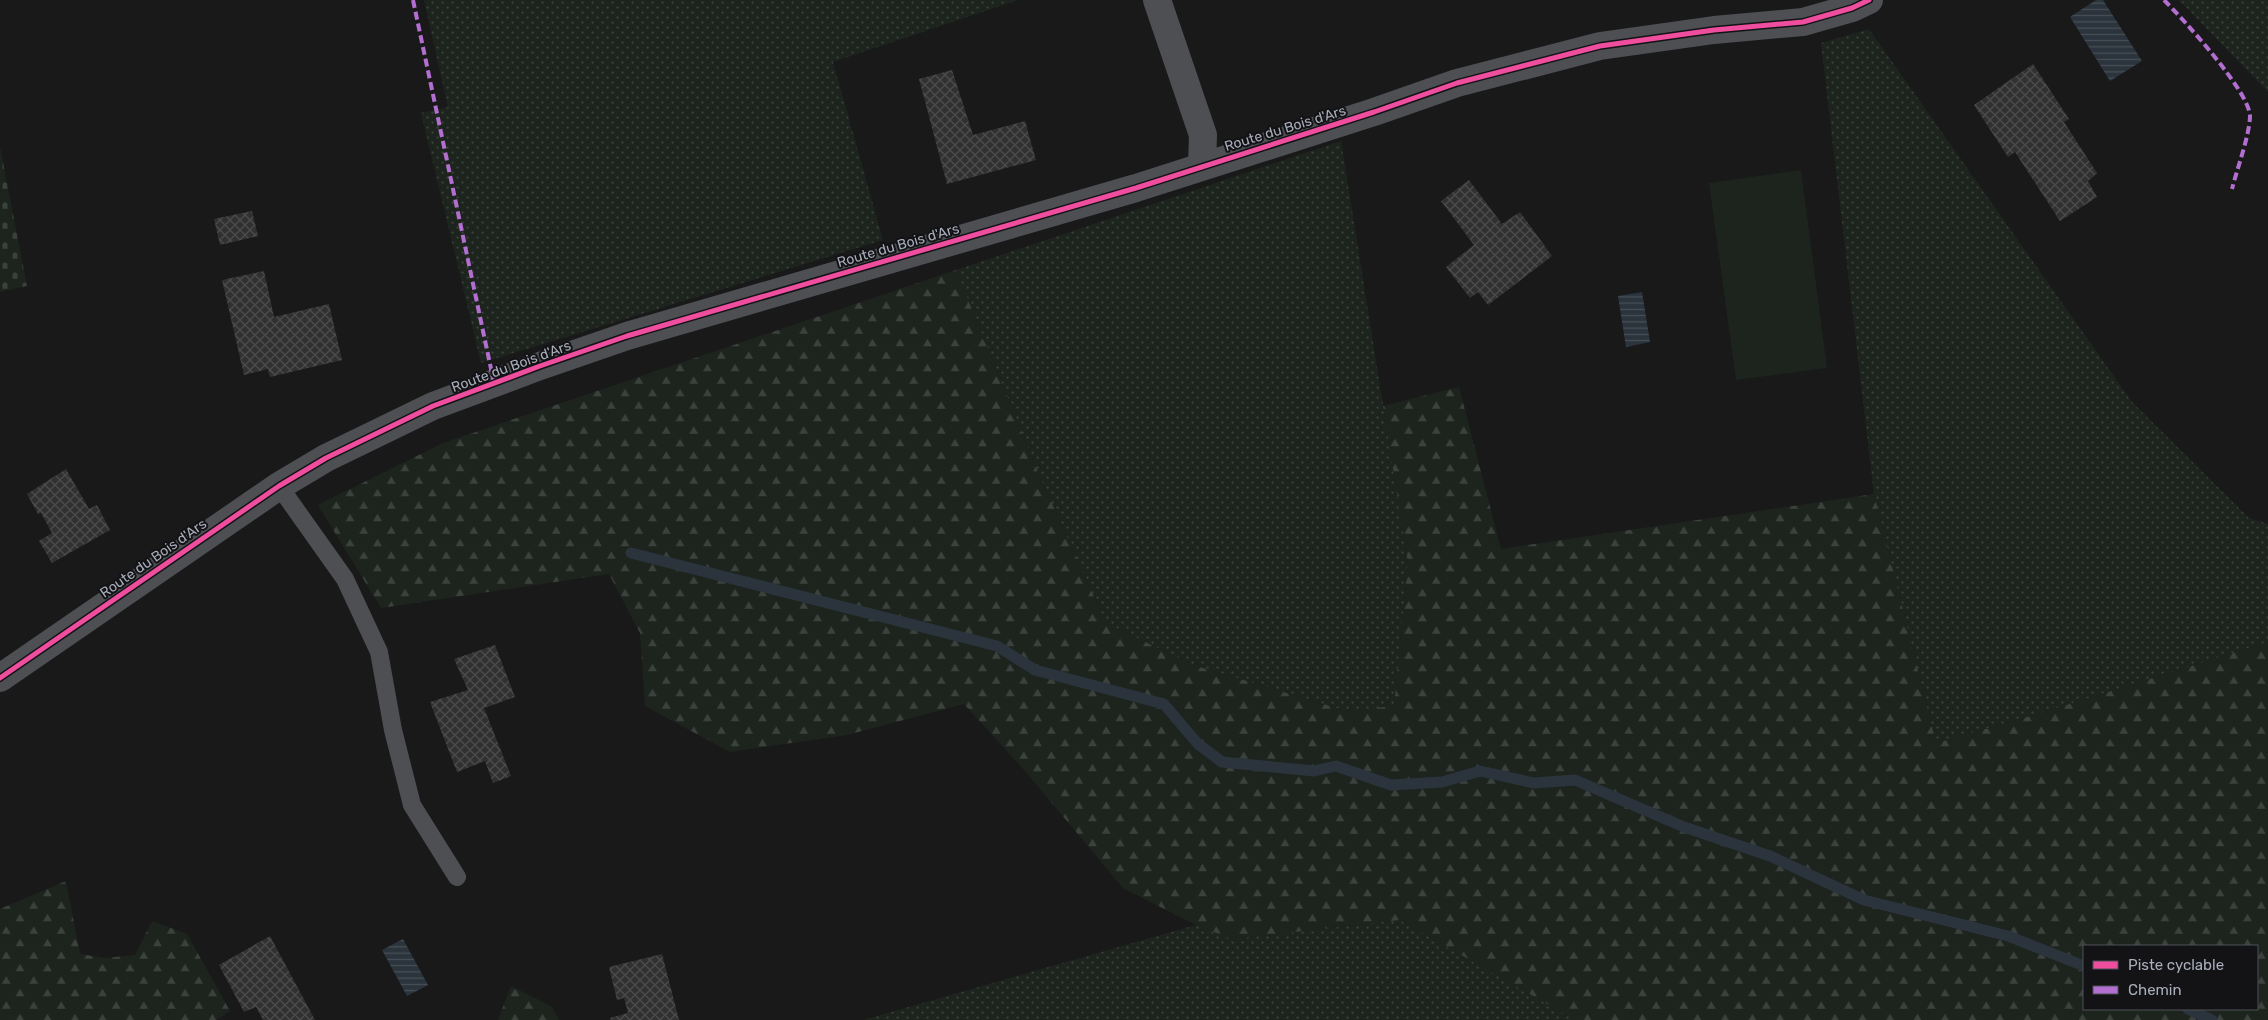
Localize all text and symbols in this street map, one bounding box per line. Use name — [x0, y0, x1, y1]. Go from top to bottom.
street label: Route du Bois d'Ars — [1222, 102, 1348, 155]
street label: Route du Bois d'Ars — [835, 220, 961, 271]
street label: Route du Bois d'Ars — [449, 337, 573, 396]
street label: Route du Bois d'Ars — [97, 515, 210, 602]
legend — [2083, 945, 2258, 1010]
text: Piste cyclable — [2128, 956, 2224, 974]
text: Chemin — [2128, 981, 2182, 999]

